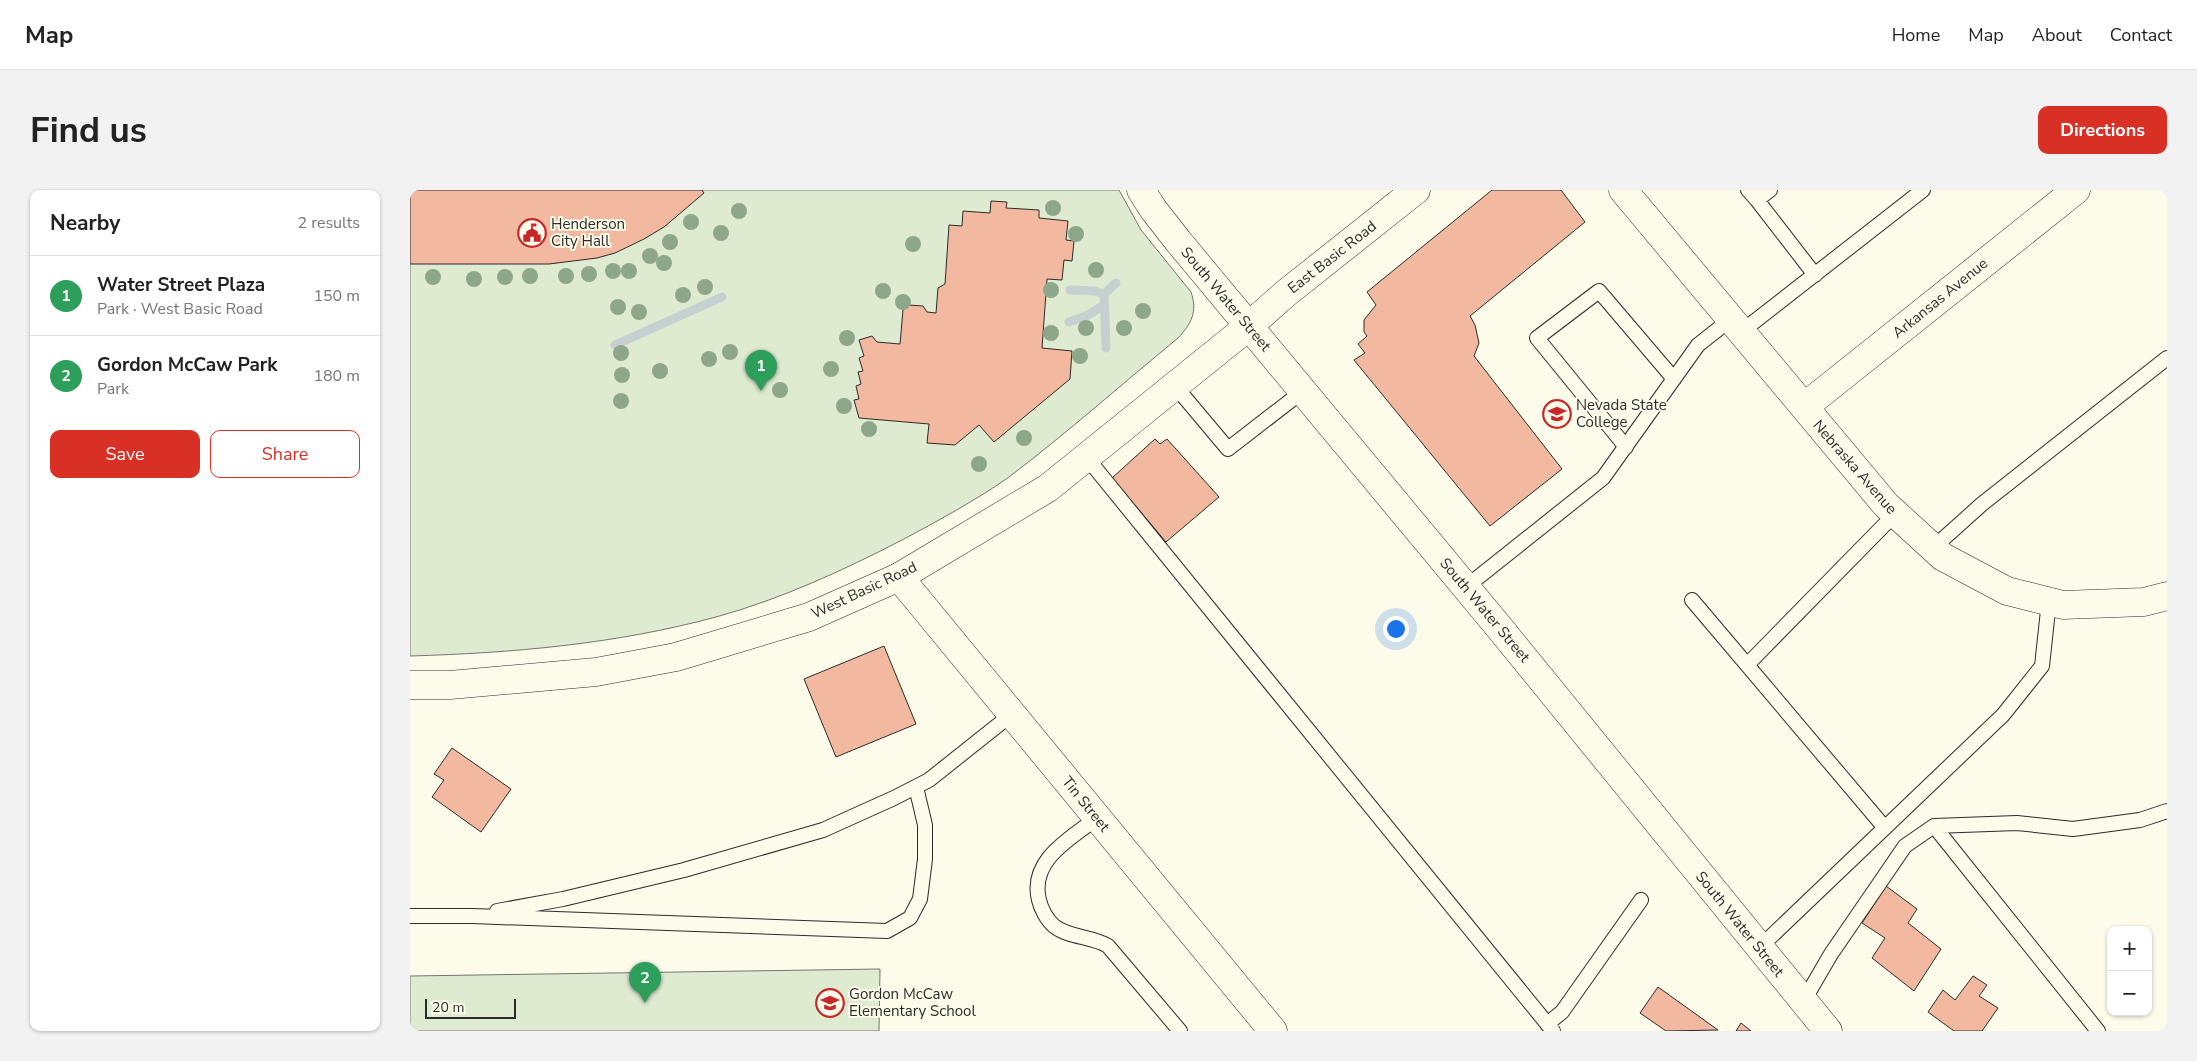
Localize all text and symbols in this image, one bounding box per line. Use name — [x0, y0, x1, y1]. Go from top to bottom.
text: Map — [25, 19, 73, 51]
text: Home — [1892, 23, 1940, 47]
text: Map — [1968, 23, 2004, 47]
text: About — [2032, 23, 2082, 47]
text: Contact — [2110, 23, 2172, 47]
button: Directions — [2038, 106, 2167, 154]
text: Find us — [30, 107, 147, 154]
text: Nearby — [50, 209, 120, 237]
text: 2 results — [298, 212, 360, 234]
place label: Henderson City Hall — [551, 214, 625, 251]
street label: East Basic Road — [1284, 216, 1380, 298]
public building icon: Henderson City Hall — [517, 218, 547, 248]
street label: South Water Street — [1176, 243, 1276, 356]
street label: Arkansas Avenue — [1888, 253, 1992, 343]
text: Water Street Plaza — [97, 272, 265, 298]
text: 1 — [61, 285, 71, 307]
text: 150 m — [313, 285, 360, 307]
text: Park · West Basic Road — [97, 298, 263, 320]
pin: 1 — [745, 350, 777, 391]
text: Gordon McCaw Park — [97, 352, 277, 378]
text: 2 — [61, 365, 71, 387]
text: 180 m — [313, 365, 360, 387]
text: Park — [97, 378, 129, 400]
place label: Nevada State College — [1576, 395, 1667, 432]
school or university icon: Nevada State College — [1542, 399, 1572, 429]
street label: Nebraska Avenue — [1809, 416, 1901, 518]
button: Save — [50, 430, 200, 478]
button: Share — [210, 430, 360, 478]
street label: South Water Street — [1435, 554, 1535, 667]
street label: West Basic Road — [808, 557, 920, 623]
your location — [1383, 616, 1409, 642]
street label: Tin Street — [1058, 772, 1115, 836]
street label: South Water Street — [1691, 867, 1789, 982]
map controls — [2107, 926, 2152, 1016]
button: + — [2107, 926, 2152, 971]
pin: 2 — [629, 962, 661, 1003]
button: − — [2107, 971, 2152, 1016]
place label: Gordon McCaw Elementary School — [849, 984, 976, 1021]
school or university icon: Gordon McCaw Elementary School — [815, 988, 845, 1018]
scale bar — [425, 996, 516, 1019]
text: 20 m — [432, 998, 464, 1017]

